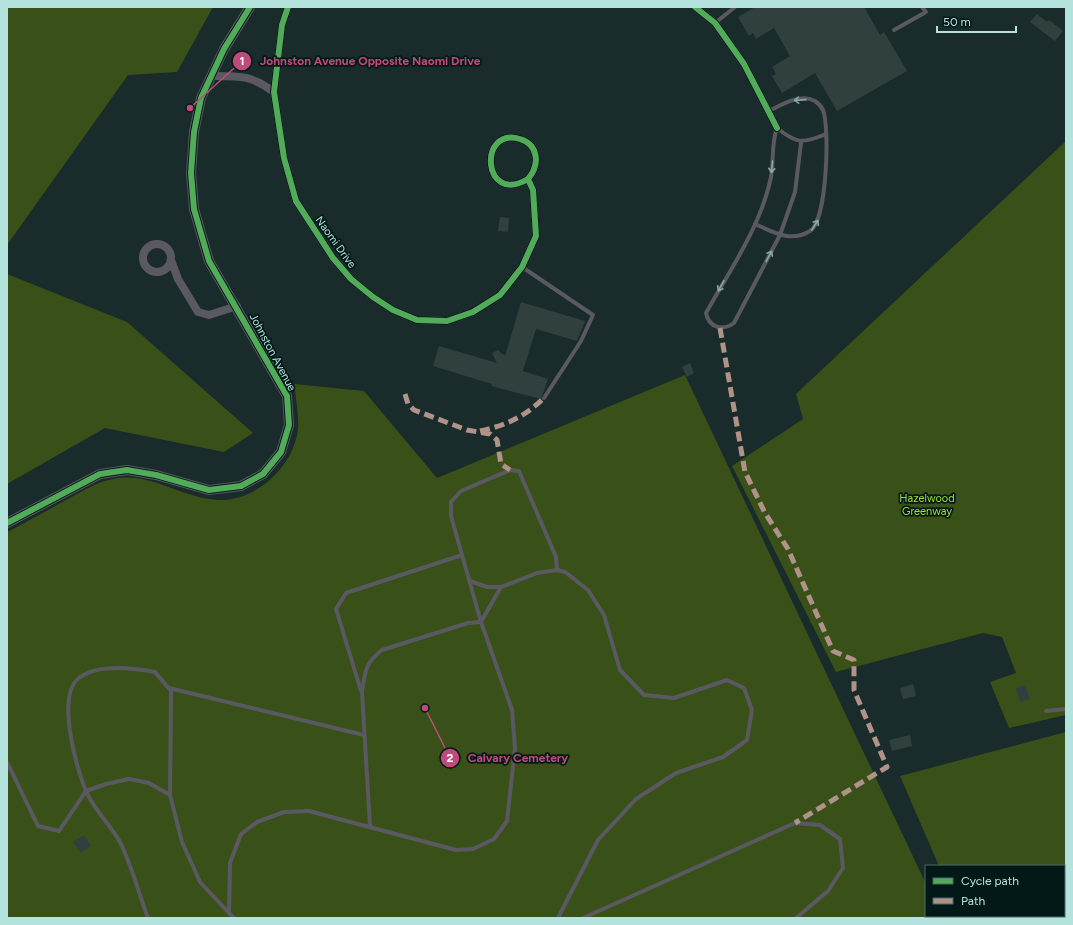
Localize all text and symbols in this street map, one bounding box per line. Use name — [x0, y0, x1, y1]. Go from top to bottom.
scale bar — [937, 8, 1016, 34]
text: 50 m — [943, 15, 971, 29]
callout: Johnston Avenue Opposite Naomi Drive — [232, 49, 488, 73]
text: 1 — [239, 54, 245, 68]
text: Johnston Avenue Opposite Naomi Drive — [260, 54, 481, 68]
one-way arrow — [794, 96, 807, 103]
one-way arrow — [768, 160, 775, 173]
street label: Naomi Drive — [313, 214, 359, 271]
one-way arrow — [810, 219, 819, 230]
one-way arrow — [766, 250, 773, 262]
one-way arrow — [717, 280, 725, 292]
street label: Johnston Avenue — [247, 311, 298, 393]
park label: Hazelwood Greenway — [899, 492, 955, 518]
callout: Calvary Cemetery — [440, 746, 576, 770]
text: 2 — [447, 751, 454, 765]
text: Calvary Cemetery — [468, 751, 568, 765]
legend — [925, 865, 1065, 917]
text: Cycle path — [961, 874, 1019, 888]
text: Path — [961, 894, 985, 908]

